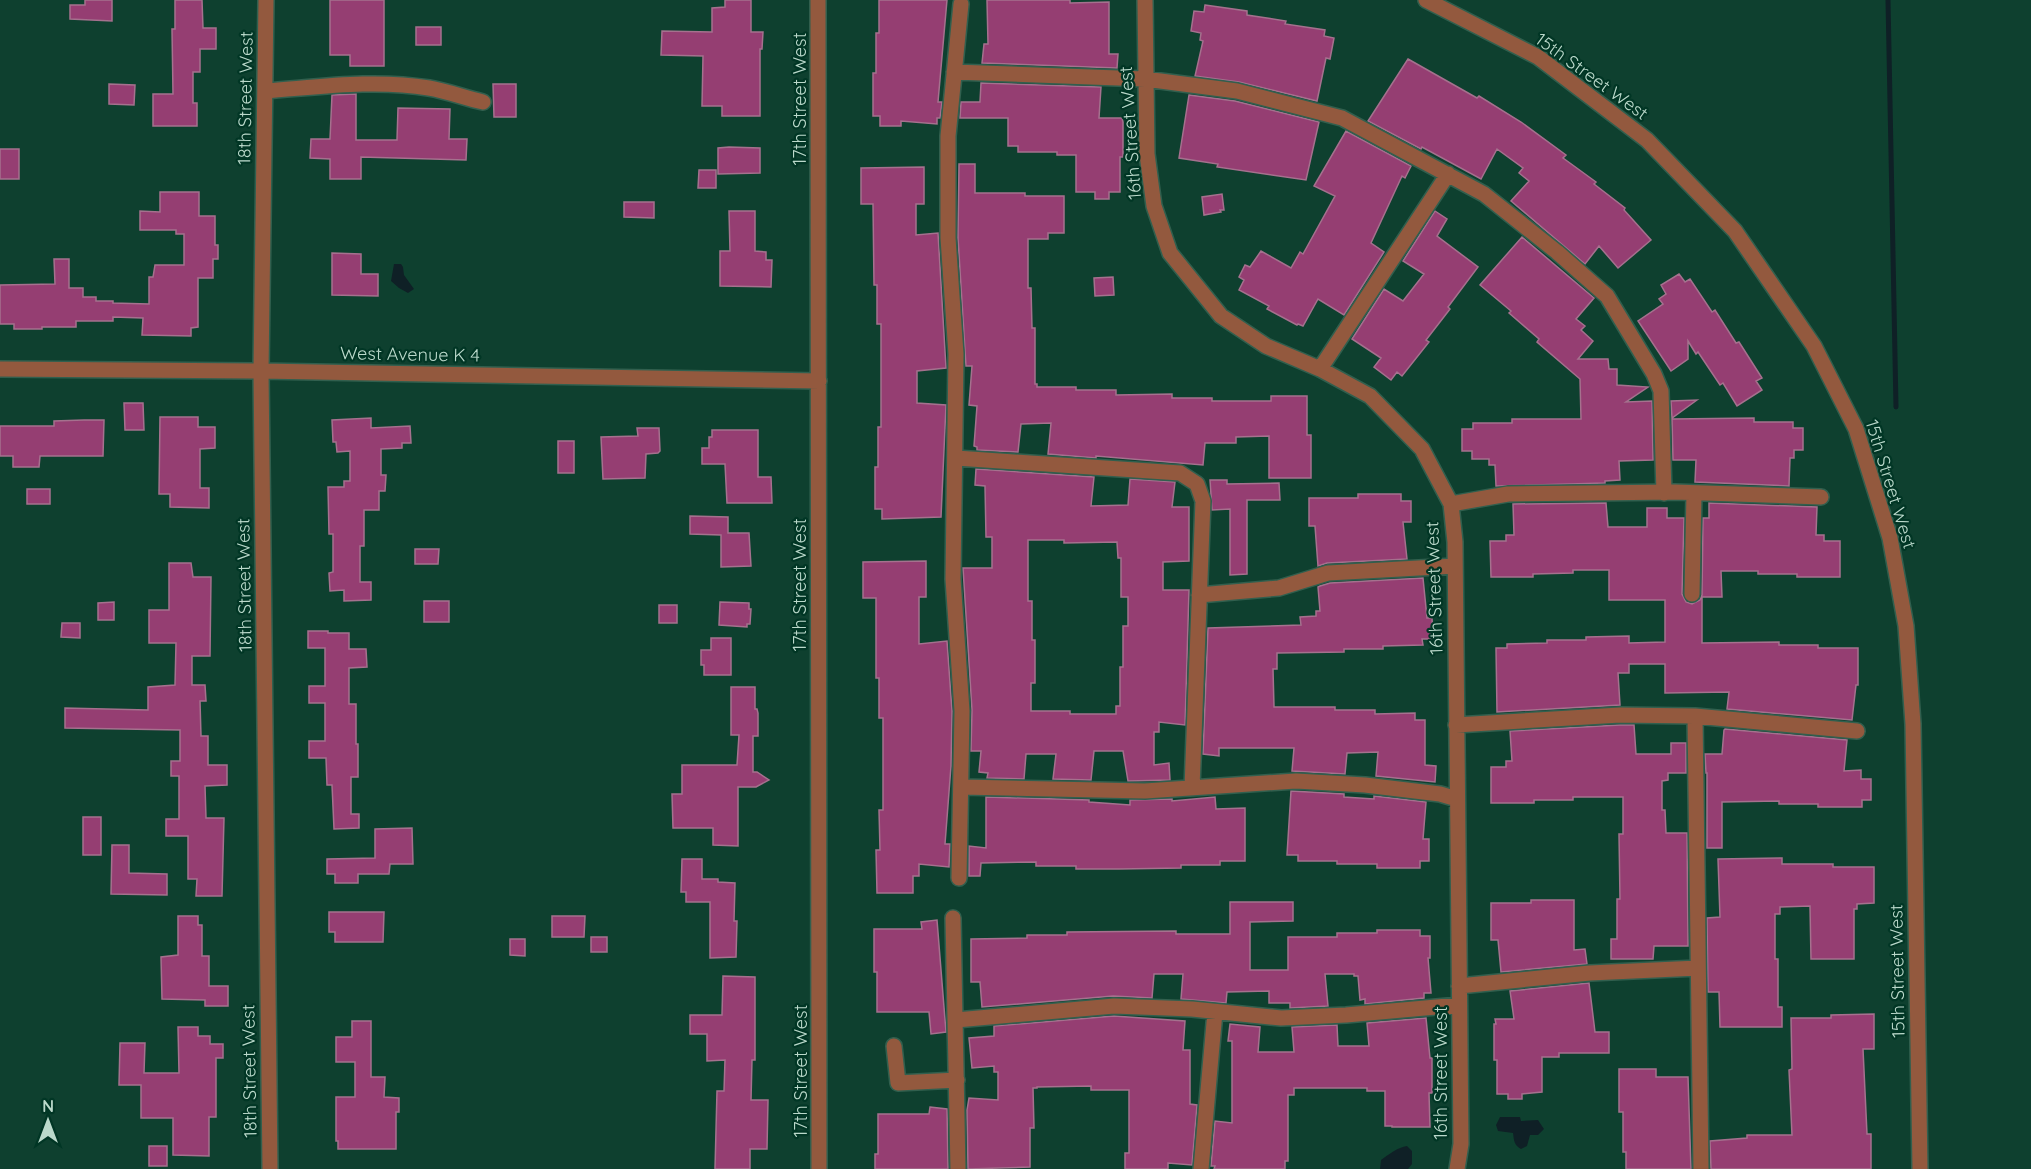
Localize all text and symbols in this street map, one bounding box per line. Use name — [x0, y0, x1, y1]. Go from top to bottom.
street label: 15th Street West — [1531, 27, 1653, 125]
street label: 18th Street West — [232, 31, 258, 165]
street label: 17th Street West — [788, 32, 811, 166]
street label: 16th Street West — [1114, 66, 1146, 200]
street label: West Avenue K 4 — [340, 341, 480, 367]
street label: 15th Street West — [1860, 417, 1922, 551]
street label: 18th Street West — [231, 518, 257, 652]
street label: 17th Street West — [788, 518, 811, 652]
street label: 16th Street West — [1420, 521, 1448, 655]
street label: 15th Street West — [1884, 904, 1910, 1038]
street label: 18th Street West — [236, 1004, 262, 1138]
street label: 17th Street West — [789, 1004, 812, 1138]
street label: 16th Street West — [1429, 1006, 1452, 1140]
north arrow — [18, 1091, 78, 1151]
text: N — [42, 1096, 54, 1116]

